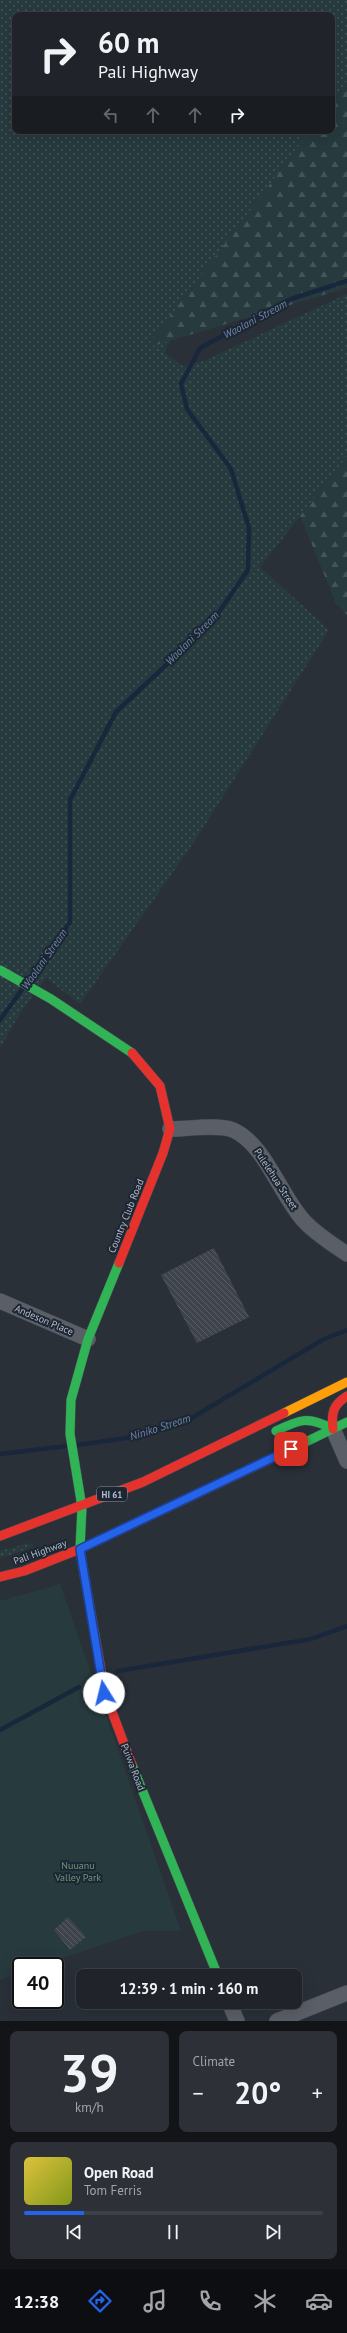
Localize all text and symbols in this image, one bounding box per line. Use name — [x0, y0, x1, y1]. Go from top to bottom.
text: 60 m — [98, 24, 159, 61]
icon: right — [32, 28, 84, 80]
text: Pali Highway — [98, 60, 198, 83]
icon: left — [100, 104, 122, 126]
icon: ahead — [142, 104, 164, 126]
icon: ahead — [184, 104, 206, 126]
icon: right — [226, 104, 248, 126]
water label: Waolani Stream — [221, 296, 289, 342]
water label: Waolani Stream — [162, 608, 222, 668]
water label: Waolani Stream — [18, 926, 70, 992]
street label: Pulelehua Street — [251, 1146, 301, 1213]
street label: Country Club Road — [105, 1177, 147, 1255]
street label: Andeson Place — [13, 1302, 75, 1338]
water label: Niniko Stream — [128, 1411, 192, 1443]
pin — [274, 1432, 308, 1466]
icon: arrive — [280, 1438, 302, 1460]
road number: HI 61 — [97, 1487, 127, 1501]
street label: Pali Highway — [12, 1536, 69, 1568]
position arrow — [83, 1672, 125, 1714]
street label: Puiwa Road — [118, 1742, 148, 1792]
park label: Nuuanu Valley Park — [54, 1859, 101, 1884]
speed limit sign: 40 — [12, 1957, 64, 2009]
text: 12:39 · 1 min · 160 m — [120, 1979, 258, 1998]
text: 39 — [60, 2039, 119, 2106]
text: Climate — [193, 2053, 235, 2070]
text: 20° — [234, 2073, 281, 2112]
text: − — [193, 2079, 204, 2107]
text: + — [312, 2079, 323, 2107]
text: km/h — [75, 2099, 104, 2116]
text: Open Road — [84, 2163, 154, 2182]
text: Tom Ferris — [84, 2182, 142, 2199]
icon: previous — [63, 2221, 85, 2243]
icon: pause — [162, 2221, 184, 2243]
icon: next — [262, 2221, 284, 2243]
icon: directions — [86, 2287, 114, 2315]
icon: music — [141, 2287, 169, 2315]
icon: phone — [196, 2287, 224, 2315]
icon: climate — [251, 2287, 279, 2315]
icon: car — [305, 2287, 333, 2315]
text: 12:38 — [13, 2290, 59, 2313]

